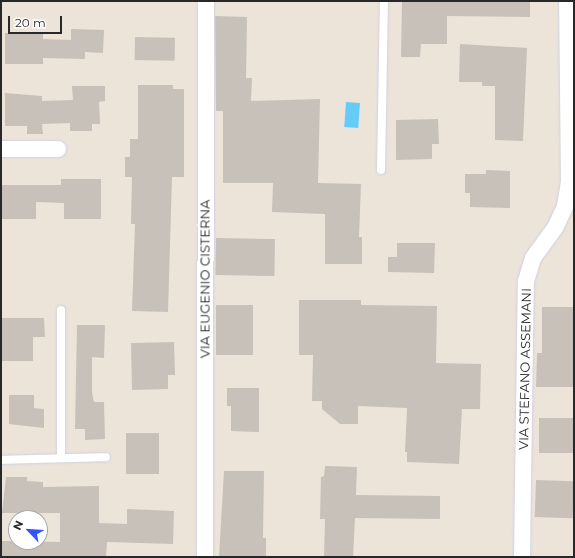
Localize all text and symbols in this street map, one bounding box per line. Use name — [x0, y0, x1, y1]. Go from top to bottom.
scale bar — [10, 8, 64, 34]
text: 20 m — [15, 15, 46, 30]
street label: VIA EUGENIO CISTERNA — [197, 200, 213, 358]
street label: VIA STEFANO ASSEMANI — [516, 288, 534, 450]
north arrow — [8, 510, 48, 550]
text: N — [10, 518, 26, 532]

